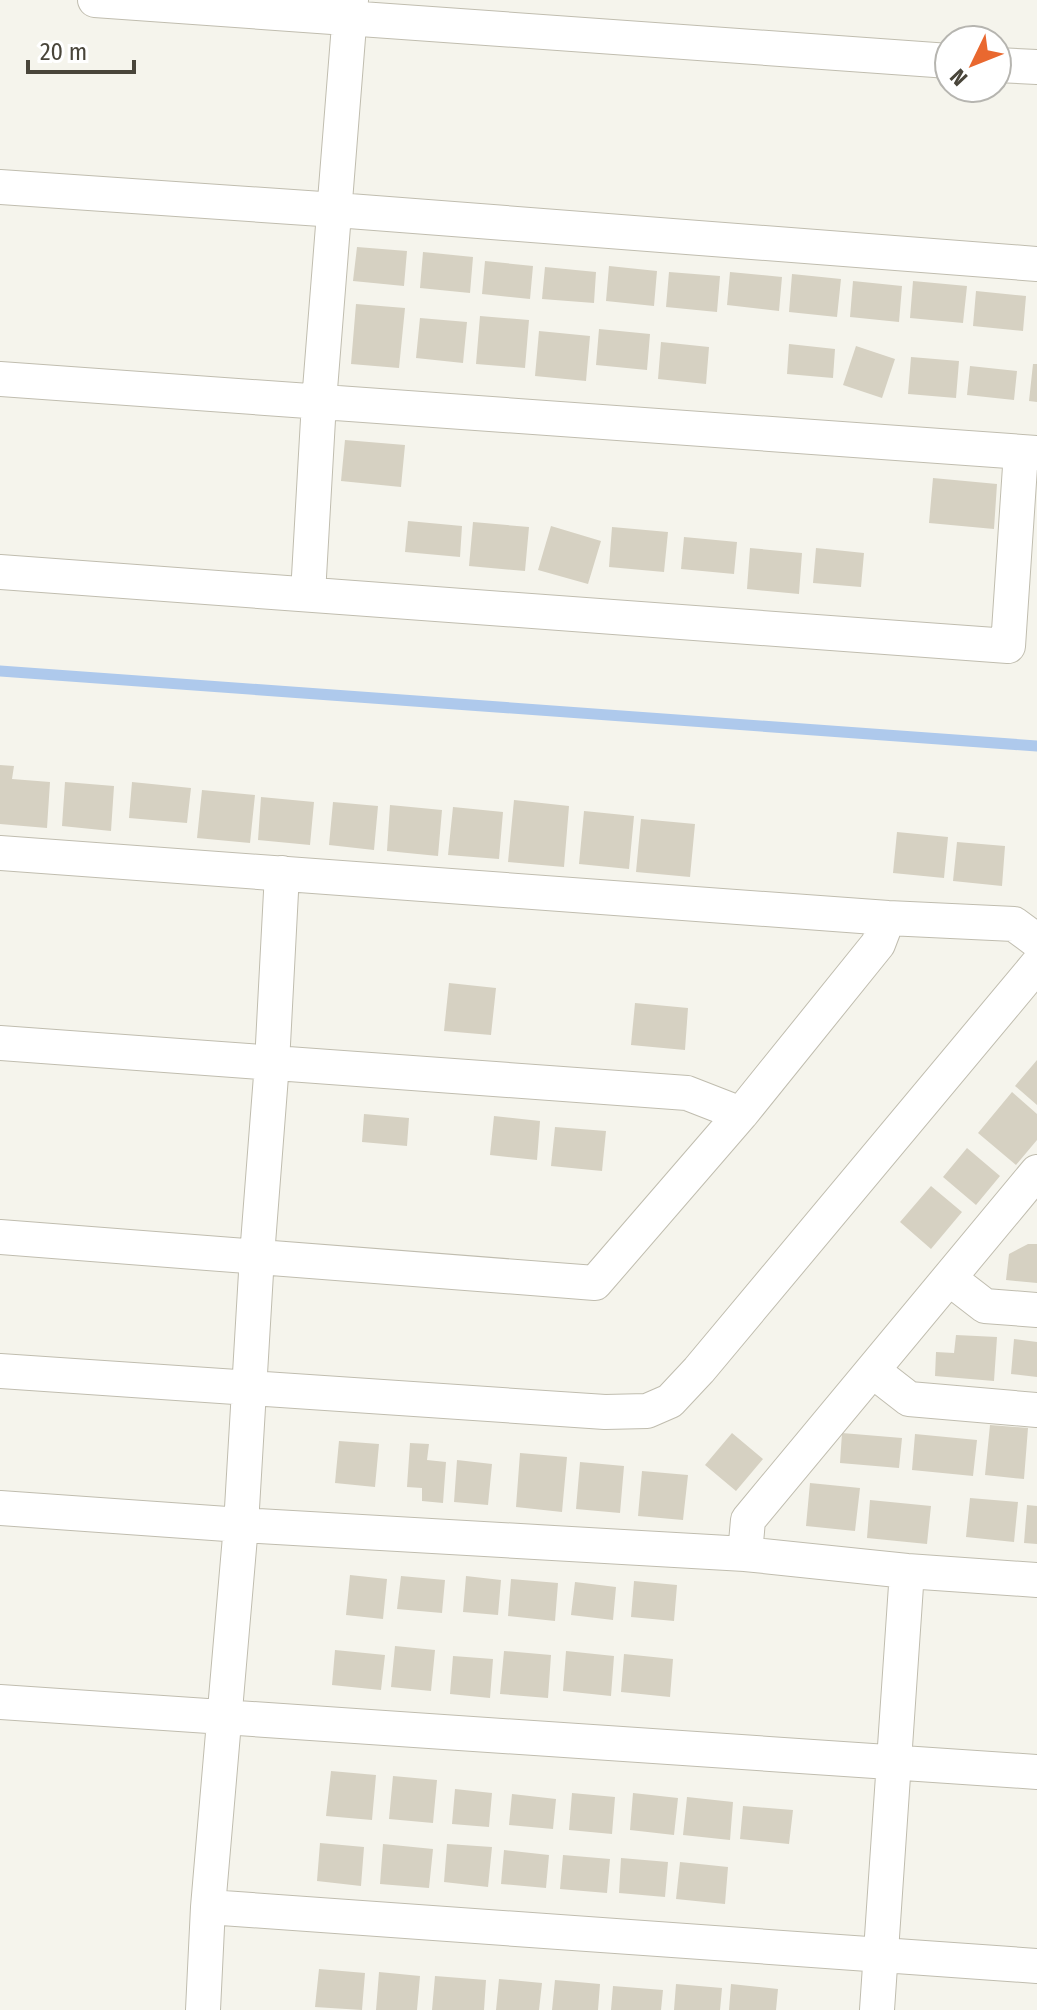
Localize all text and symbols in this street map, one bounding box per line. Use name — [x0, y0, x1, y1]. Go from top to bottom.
scale bar — [28, 24, 134, 74]
north arrow — [933, 24, 1013, 104]
text: 20 m — [40, 38, 87, 66]
text: N — [944, 63, 973, 91]

